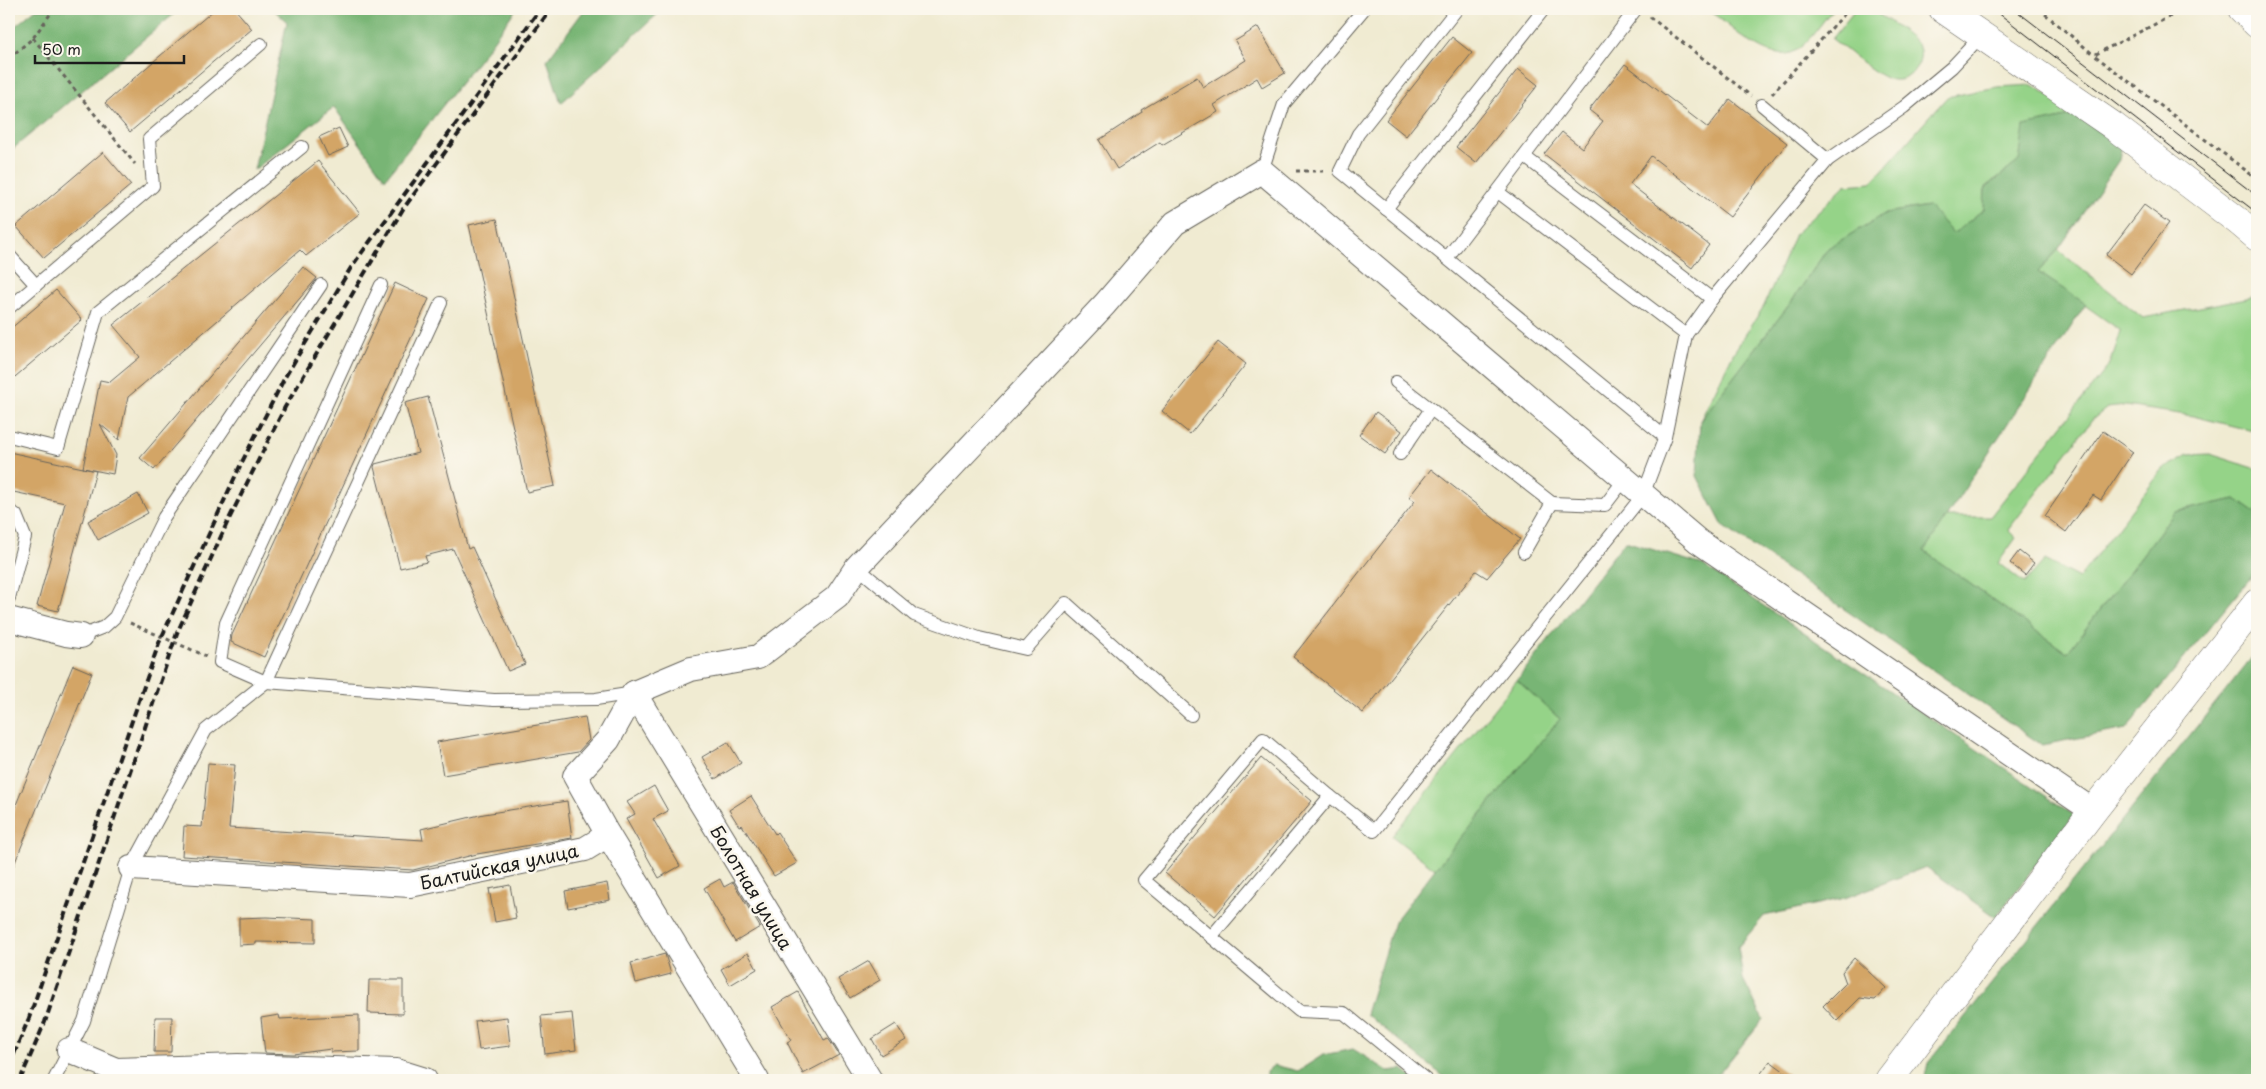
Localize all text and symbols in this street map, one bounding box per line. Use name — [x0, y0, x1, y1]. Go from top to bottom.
scale bar — [35, 32, 184, 64]
text: 50 m — [42, 37, 81, 60]
street label: Болотная улица — [704, 820, 800, 955]
street label: Балтийская улица — [417, 836, 581, 896]

